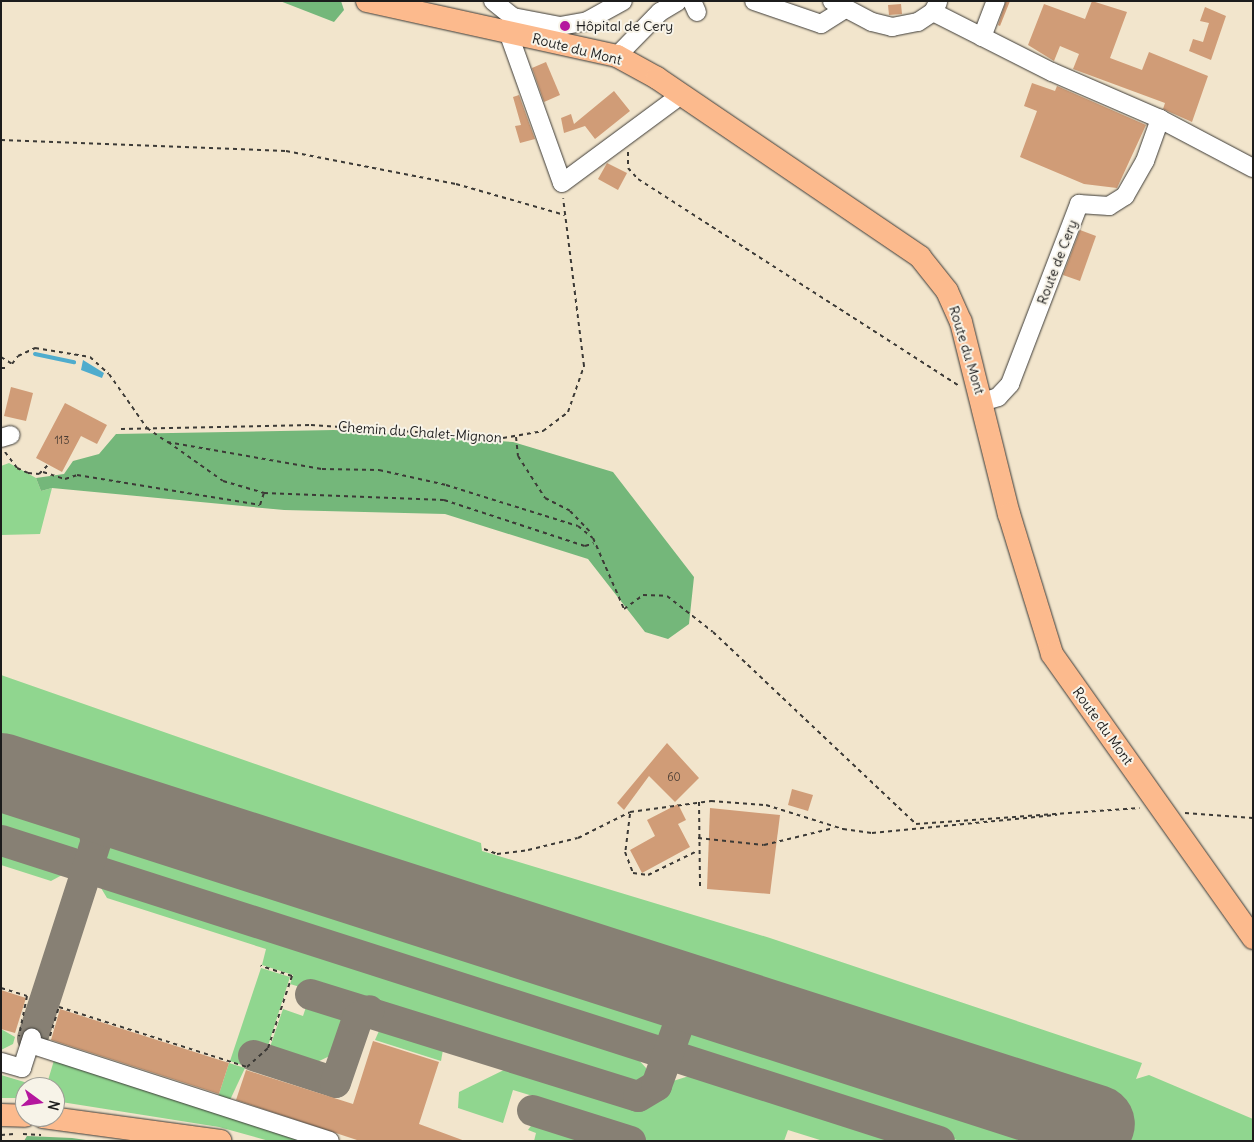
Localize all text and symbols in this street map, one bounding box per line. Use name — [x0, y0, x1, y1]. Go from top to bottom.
place label: Hôpital de Cery — [576, 18, 673, 34]
marker: Hôpital de Cery — [558, 19, 572, 33]
street label: Route du Mont — [530, 30, 624, 68]
street label: Route de Cery — [1033, 217, 1081, 307]
street label: Route du Mont — [946, 304, 988, 396]
street label: Chemin du Chalet-Mignon — [338, 418, 502, 446]
house number: 113 — [55, 433, 69, 447]
street label: Route du Mont — [1069, 684, 1137, 768]
house number: 60 — [667, 770, 681, 784]
north arrow — [15, 1077, 65, 1127]
text: N — [44, 1099, 63, 1112]

